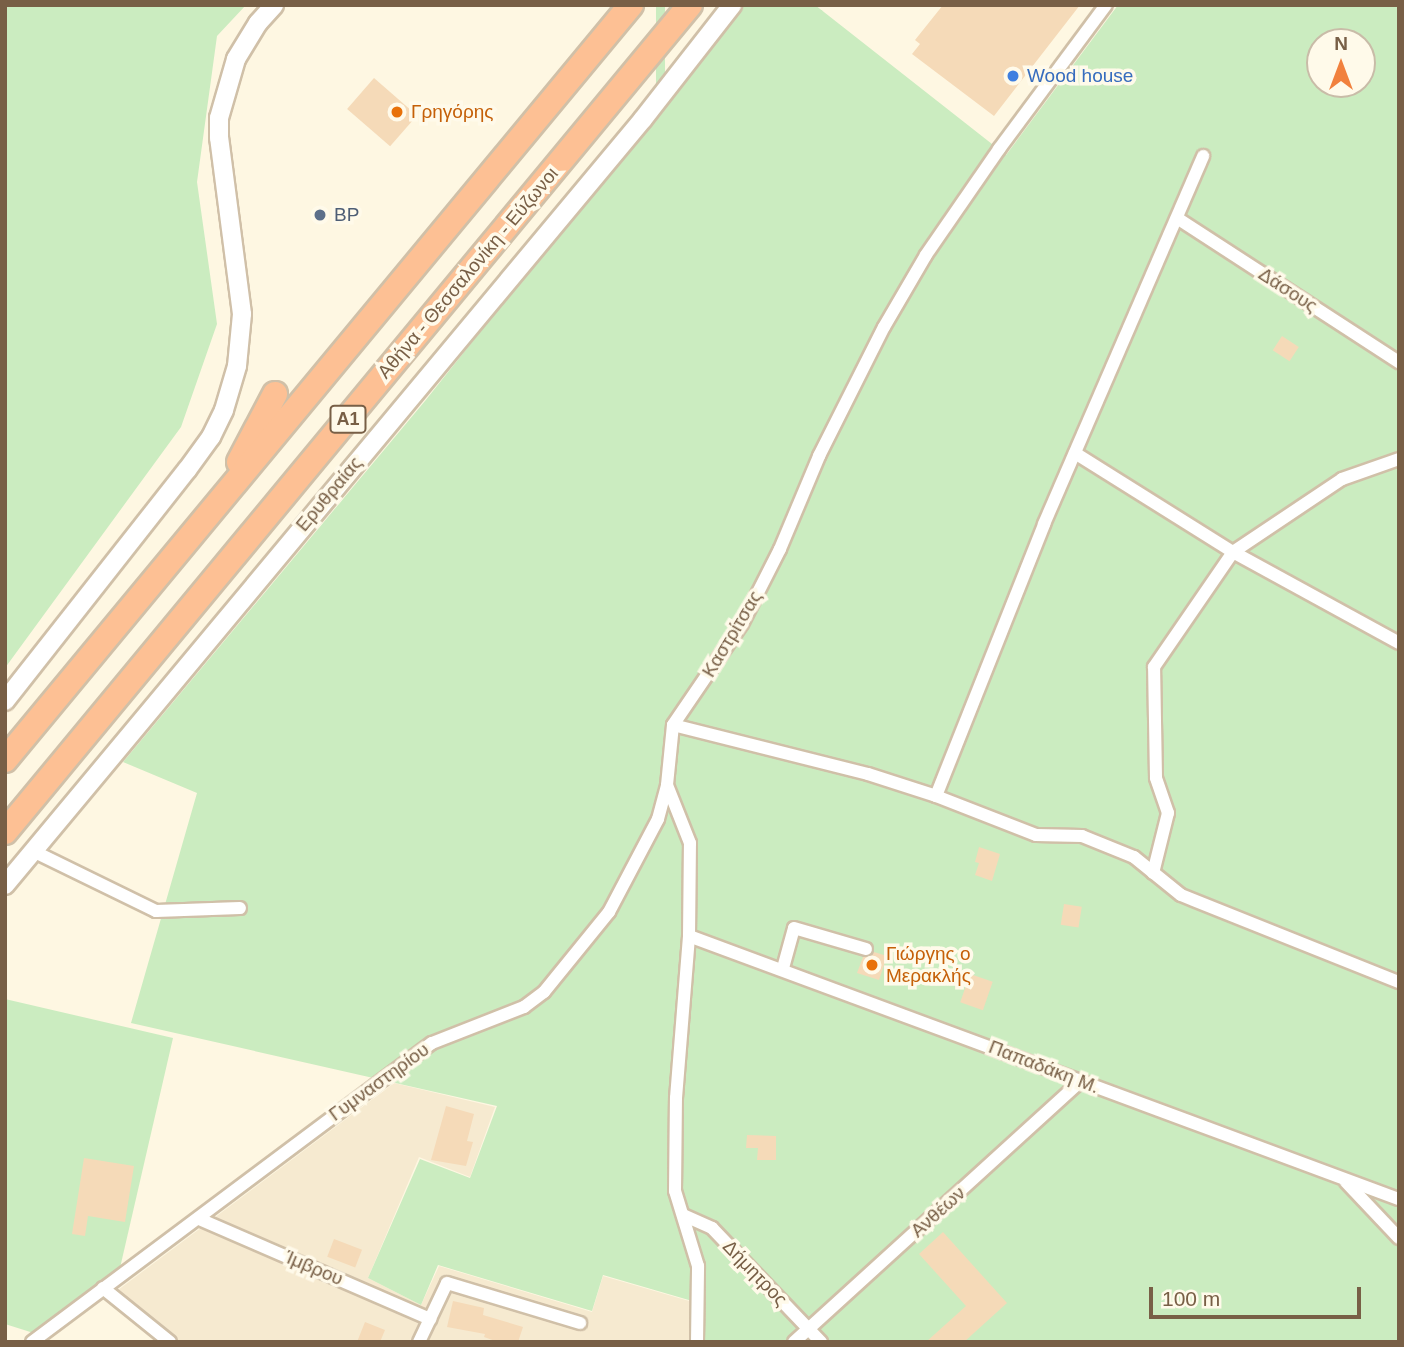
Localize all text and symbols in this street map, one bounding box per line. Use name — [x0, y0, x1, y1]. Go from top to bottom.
north arrow — [1306, 28, 1376, 98]
text: N — [1334, 33, 1348, 54]
place label: Wood house — [1027, 65, 1133, 87]
marker: Wood house — [1005, 68, 1021, 84]
place label: Γρηγόρης — [411, 101, 493, 123]
marker: Γρηγόρης — [389, 104, 405, 120]
street label: Αθήνα - Θεσσαλονίκη - Εύζωνοι — [373, 163, 563, 383]
place label: BP — [334, 204, 359, 226]
marker: BP — [312, 207, 328, 223]
street label: Δάσους — [1254, 263, 1322, 317]
road number: Α1 — [329, 404, 367, 433]
street label: Ερυθραίας — [291, 452, 367, 536]
street label: Καστρίτσας — [697, 587, 767, 681]
place label: Γιώργης ο Μερακλής — [886, 943, 971, 987]
marker: Γιώργης ο Μερακλής — [864, 957, 880, 973]
street label: Παπαδάκη Μ. — [986, 1035, 1102, 1099]
street label: Γυμναστηρίου — [325, 1038, 433, 1126]
street label: Ανθέων — [906, 1182, 970, 1242]
street label: Δήμητρος — [718, 1235, 792, 1311]
street label: Ίμβρου — [282, 1246, 346, 1290]
scale bar — [1152, 1274, 1364, 1318]
text: 100 m — [1162, 1287, 1220, 1310]

